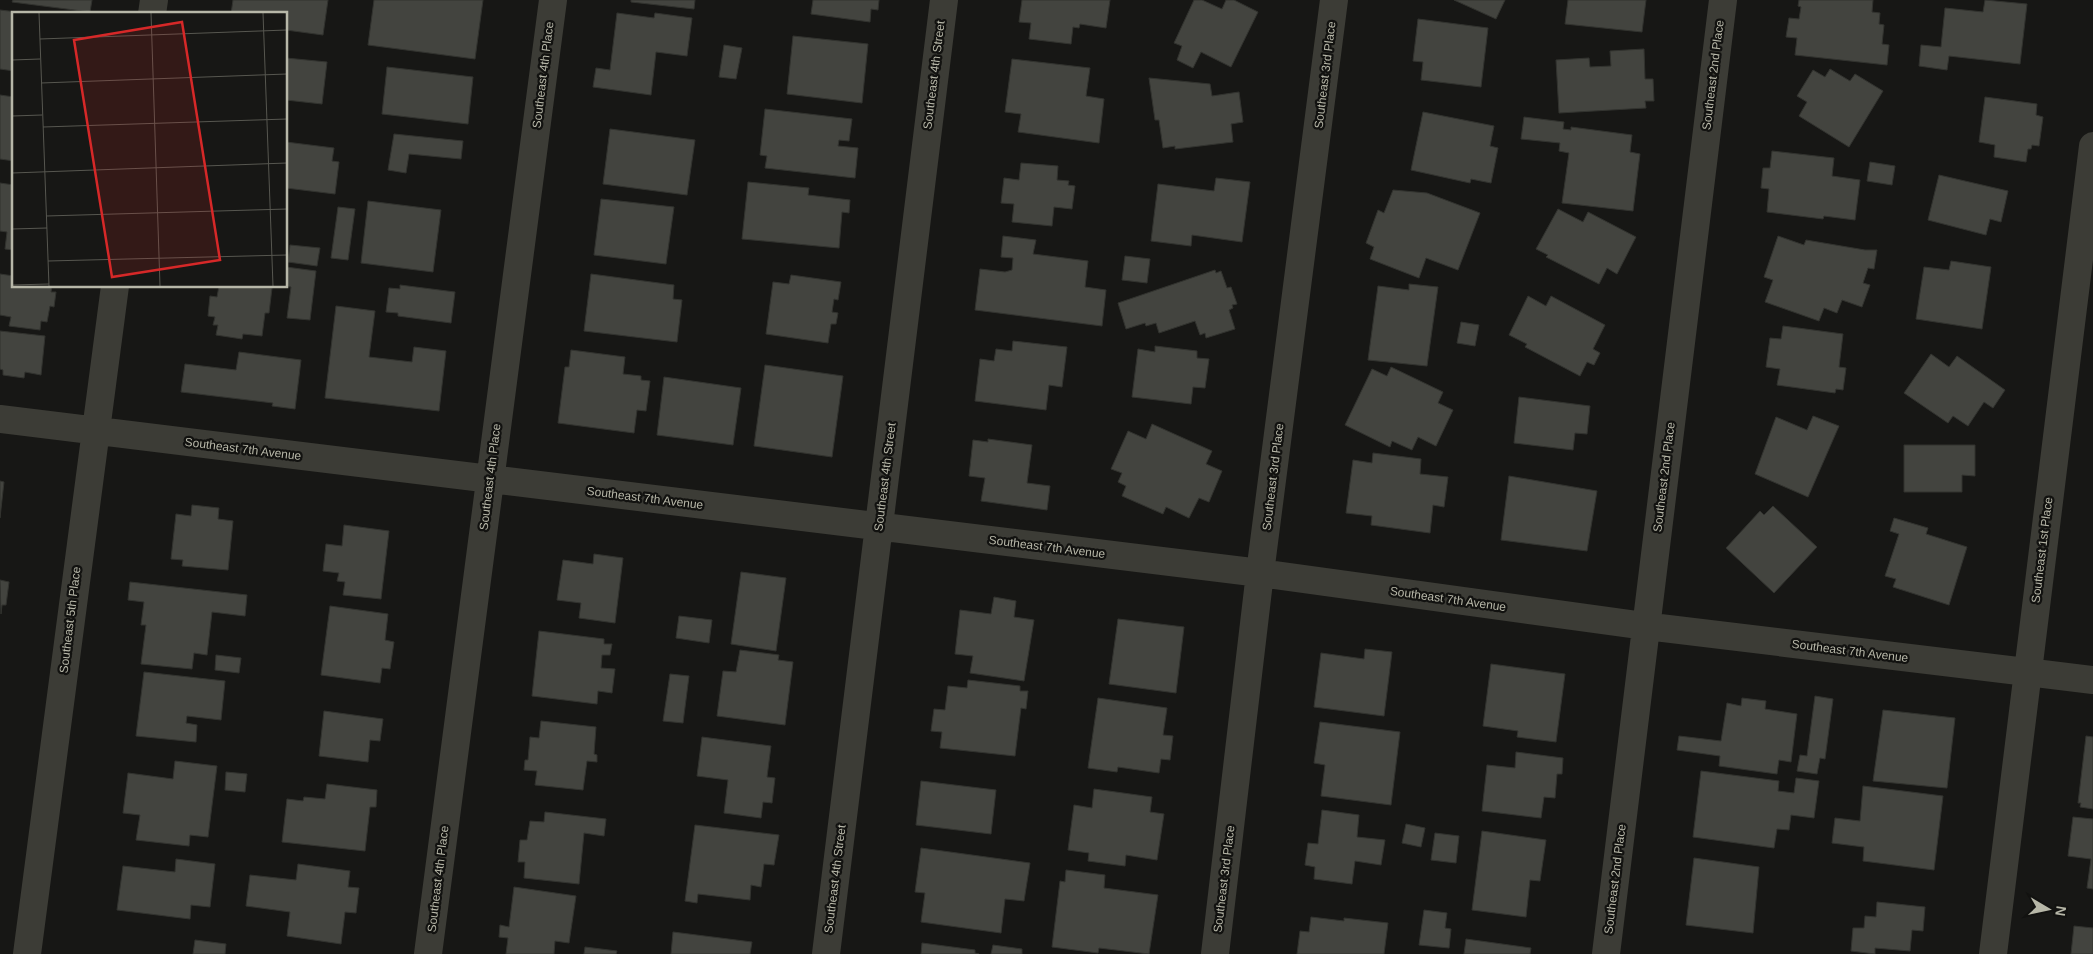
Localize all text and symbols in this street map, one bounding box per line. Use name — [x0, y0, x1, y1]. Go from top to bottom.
inset map — [12, 12, 288, 288]
street label: Southeast 4th Street — [920, 19, 948, 130]
street label: Southeast 2nd Place — [1699, 19, 1727, 131]
street label: Southeast 3rd Place — [1311, 20, 1339, 129]
street label: Southeast 4th Place — [530, 21, 557, 129]
street label: Southeast 4th Street — [871, 421, 899, 532]
street label: Southeast 2nd Place — [1650, 421, 1678, 533]
street label: Southeast 3rd Place — [1259, 422, 1287, 531]
street label: Southeast 4th Place — [477, 423, 504, 531]
street label: Southeast 7th Avenue — [184, 435, 302, 463]
street label: Southeast 7th Avenue — [586, 484, 704, 512]
street label: Southeast 1st Place — [2029, 496, 2055, 604]
street label: Southeast 7th Avenue — [988, 533, 1106, 561]
street label: Southeast 5th Place — [57, 566, 84, 674]
street label: Southeast 7th Avenue — [1389, 584, 1507, 614]
street label: Southeast 7th Avenue — [1791, 637, 1909, 665]
street label: Southeast 4th Street — [821, 823, 849, 934]
street label: Southeast 2nd Place — [1601, 823, 1629, 935]
street label: Southeast 3rd Place — [1210, 824, 1238, 933]
street label: Southeast 4th Place — [425, 825, 452, 933]
north arrow — [2023, 884, 2073, 934]
text: N — [2052, 905, 2070, 917]

